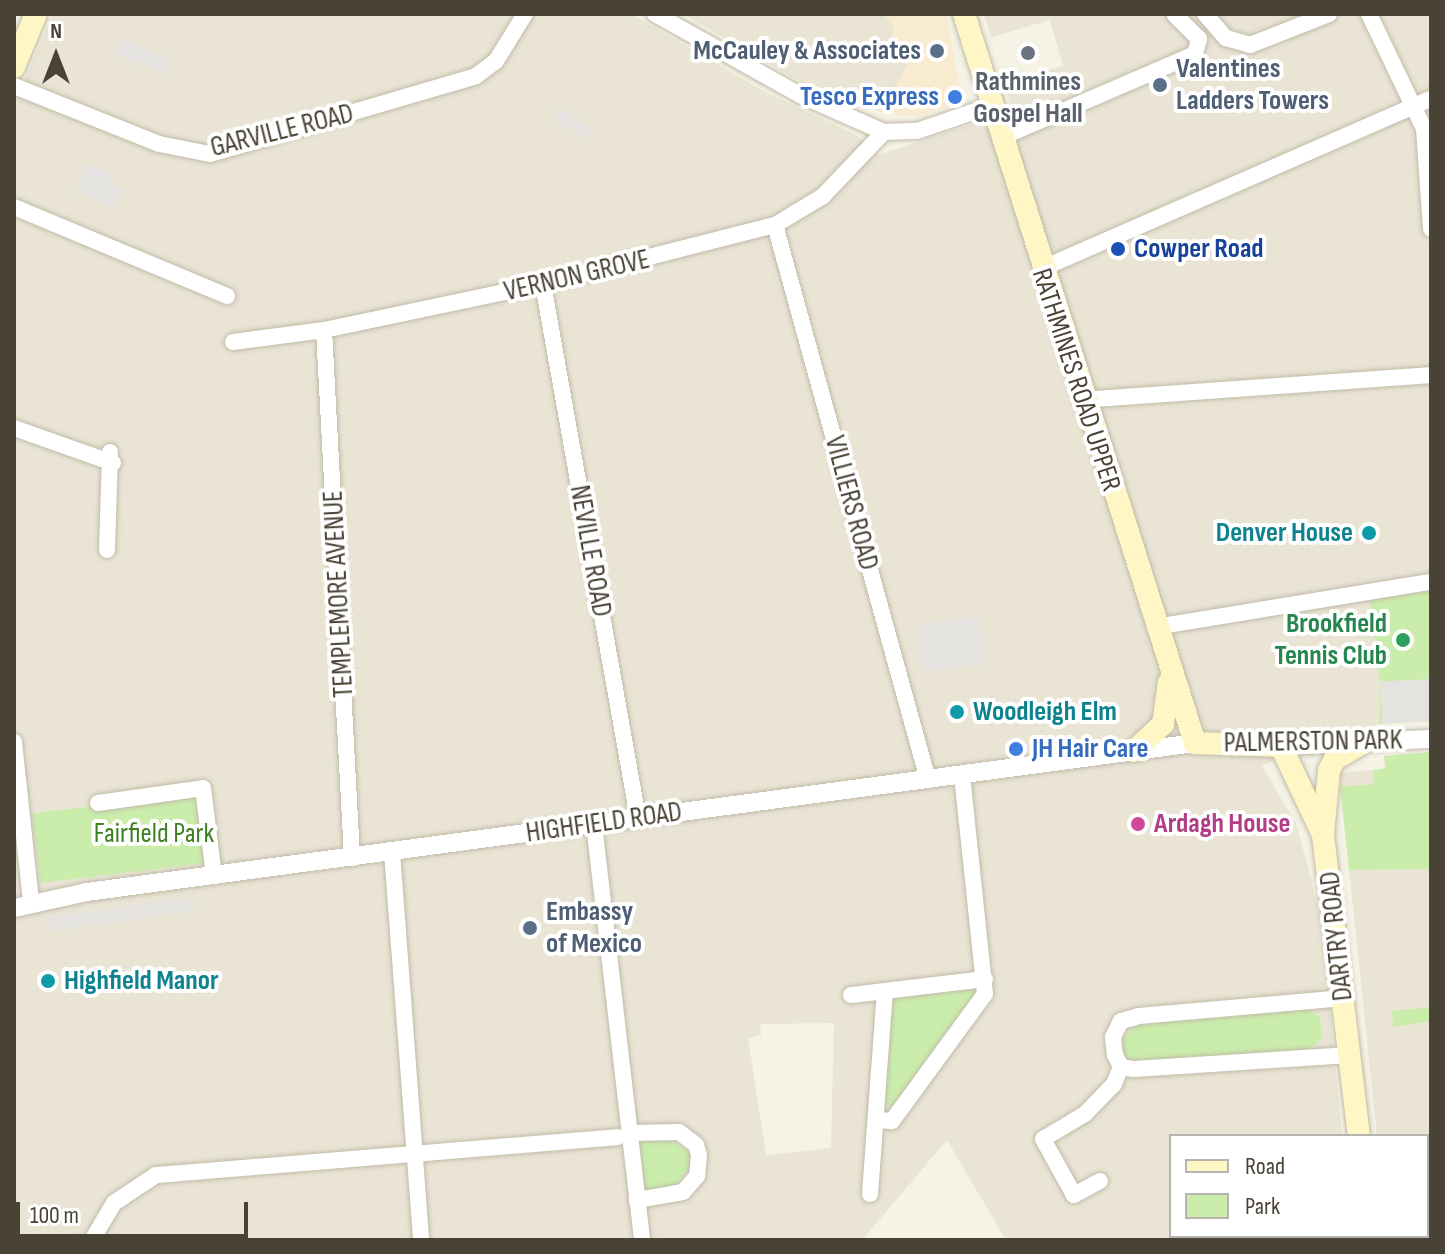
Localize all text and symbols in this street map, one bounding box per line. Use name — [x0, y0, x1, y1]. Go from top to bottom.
north arrow — [16, 16, 96, 96]
text: N — [50, 18, 62, 45]
place label: McCauley & Associates — [693, 34, 921, 68]
marker: McCauley & Associates — [928, 42, 946, 60]
marker: Rathmines Gospel Hall — [1019, 44, 1037, 62]
place label: Valentines Ladders Towers — [1176, 52, 1329, 118]
place label: Rathmines Gospel Hall — [973, 65, 1083, 131]
marker: Valentines Ladders Towers — [1151, 76, 1169, 94]
place label: Tesco Express — [800, 80, 939, 114]
marker: Tesco Express — [946, 88, 964, 106]
street label: GARVILLE ROAD — [207, 97, 357, 165]
place label: Cowper Road — [1134, 232, 1264, 266]
marker: Cowper Road — [1109, 240, 1127, 258]
street label: VERNON GROVE — [501, 243, 653, 309]
street label: RATHMINES ROAD UPPER — [1024, 264, 1128, 496]
street label: VILLIERS ROAD — [817, 432, 885, 574]
street label: NEVILLE ROAD — [562, 483, 618, 619]
street label: TEMPLEMORE AVENUE — [317, 489, 361, 699]
place label: Denver House — [1216, 516, 1353, 550]
marker: Denver House — [1360, 524, 1378, 542]
place label: Brookfield Tennis Club — [1274, 607, 1387, 673]
marker: Brookfield Tennis Club — [1394, 631, 1412, 649]
place label: Woodleigh Elm — [973, 695, 1117, 729]
marker: Woodleigh Elm — [948, 703, 966, 721]
street label: PALMERSTON PARK — [1223, 724, 1403, 760]
place label: JH Hair Care — [1032, 732, 1149, 766]
marker: JH Hair Care — [1007, 740, 1025, 758]
street label: HIGHFIELD ROAD — [524, 795, 684, 851]
place label: Ardagh House — [1154, 807, 1290, 841]
marker: Ardagh House — [1129, 815, 1147, 833]
park label: Fairfield Park — [94, 817, 214, 851]
street label: DARTRY ROAD — [1313, 870, 1361, 1002]
place label: Embassy of Mexico — [546, 895, 642, 961]
marker: Embassy of Mexico — [521, 919, 539, 937]
place label: Highfield Manor — [64, 964, 219, 998]
marker: Highfield Manor — [39, 972, 57, 990]
legend — [1169, 1134, 1429, 1238]
text: Road — [1245, 1152, 1285, 1181]
scale bar — [20, 1186, 252, 1236]
text: Park — [1245, 1192, 1280, 1221]
text: 100 m — [30, 1201, 79, 1230]

